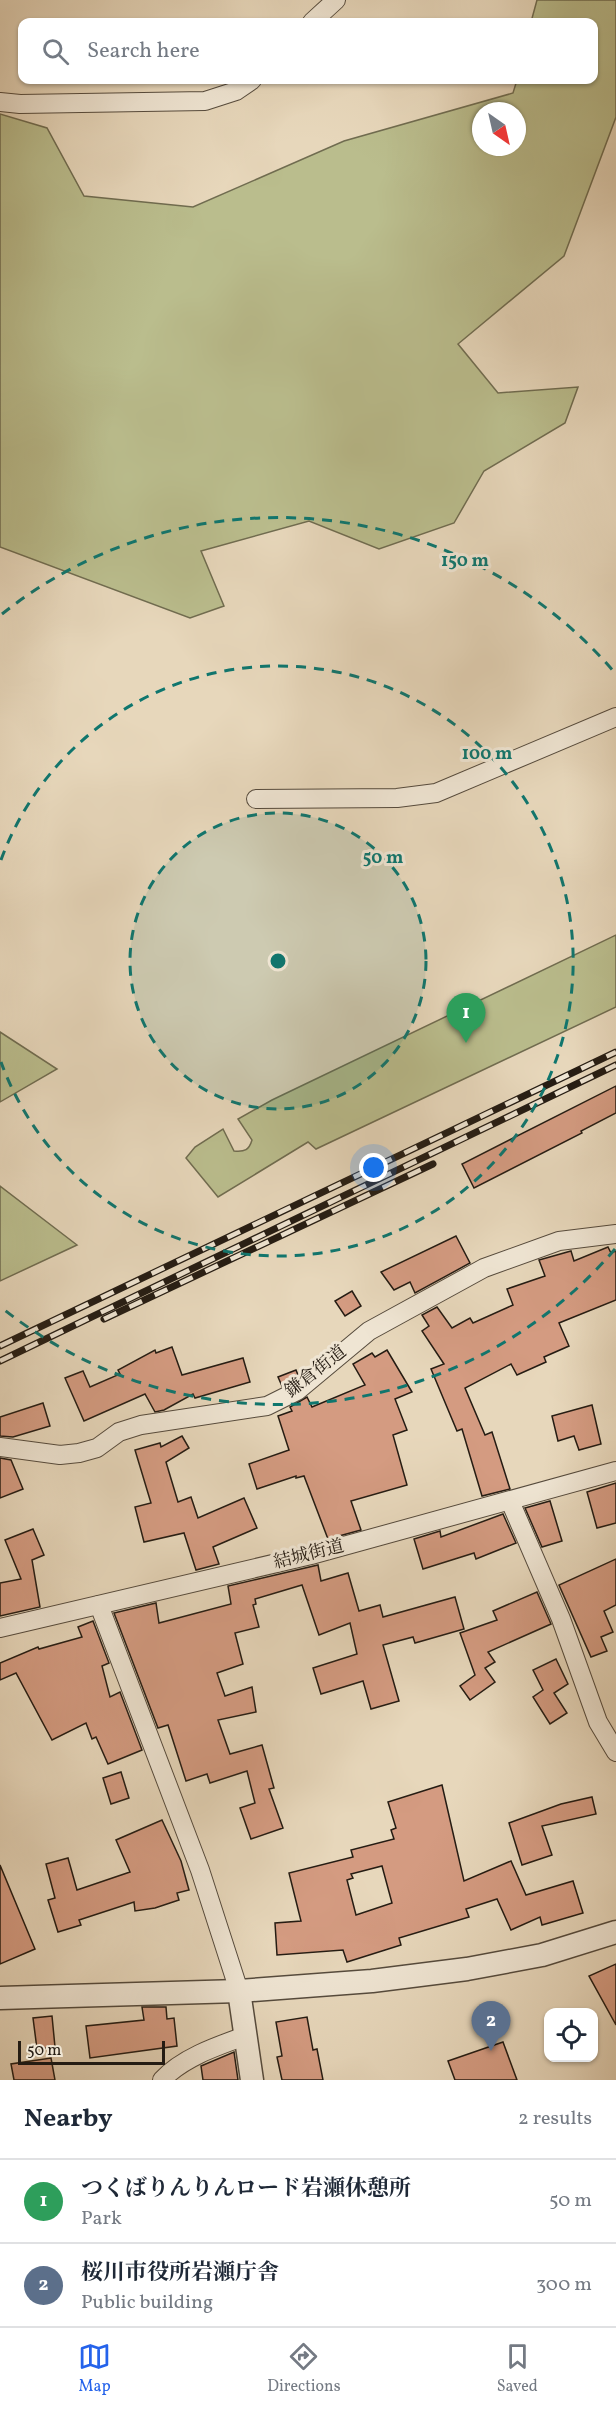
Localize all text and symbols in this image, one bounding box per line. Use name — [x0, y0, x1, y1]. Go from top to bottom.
search box — [18, 18, 598, 84]
icon: search — [39, 35, 72, 68]
text: Search here — [87, 36, 200, 67]
north arrow — [472, 102, 526, 156]
text: 150 m — [441, 549, 489, 574]
text: 100 m — [462, 742, 512, 767]
text: 50 m — [363, 846, 403, 871]
centre of rings — [268, 951, 288, 971]
pin: 1 — [446, 994, 486, 1043]
your location — [359, 1153, 388, 1182]
street label: 鎌倉街道 — [280, 1340, 352, 1404]
street label: 結城街道 — [271, 1534, 347, 1576]
pin: 2 — [472, 2002, 510, 2051]
map controls — [544, 2008, 598, 2062]
button: locate — [544, 2008, 598, 2062]
scale bar — [18, 2038, 165, 2066]
text: 50 m — [27, 2040, 61, 2062]
text: Nearby — [24, 2101, 113, 2137]
text: 2 results — [518, 2105, 592, 2133]
text: つくばりんりんロード岩瀬休憩所 — [81, 2174, 411, 2205]
text: 1 — [39, 2187, 48, 2215]
text: 50 m — [549, 2187, 592, 2215]
text: Park — [81, 2205, 122, 2233]
text: 桜川市役所岩瀬庁舎 — [81, 2258, 279, 2289]
text: 2 — [38, 2271, 49, 2299]
text: 300 m — [536, 2271, 592, 2299]
text: Public building — [81, 2289, 213, 2317]
tab: Map — [78, 2340, 111, 2398]
tab: Directions — [267, 2340, 341, 2398]
tab: Saved — [497, 2340, 538, 2398]

